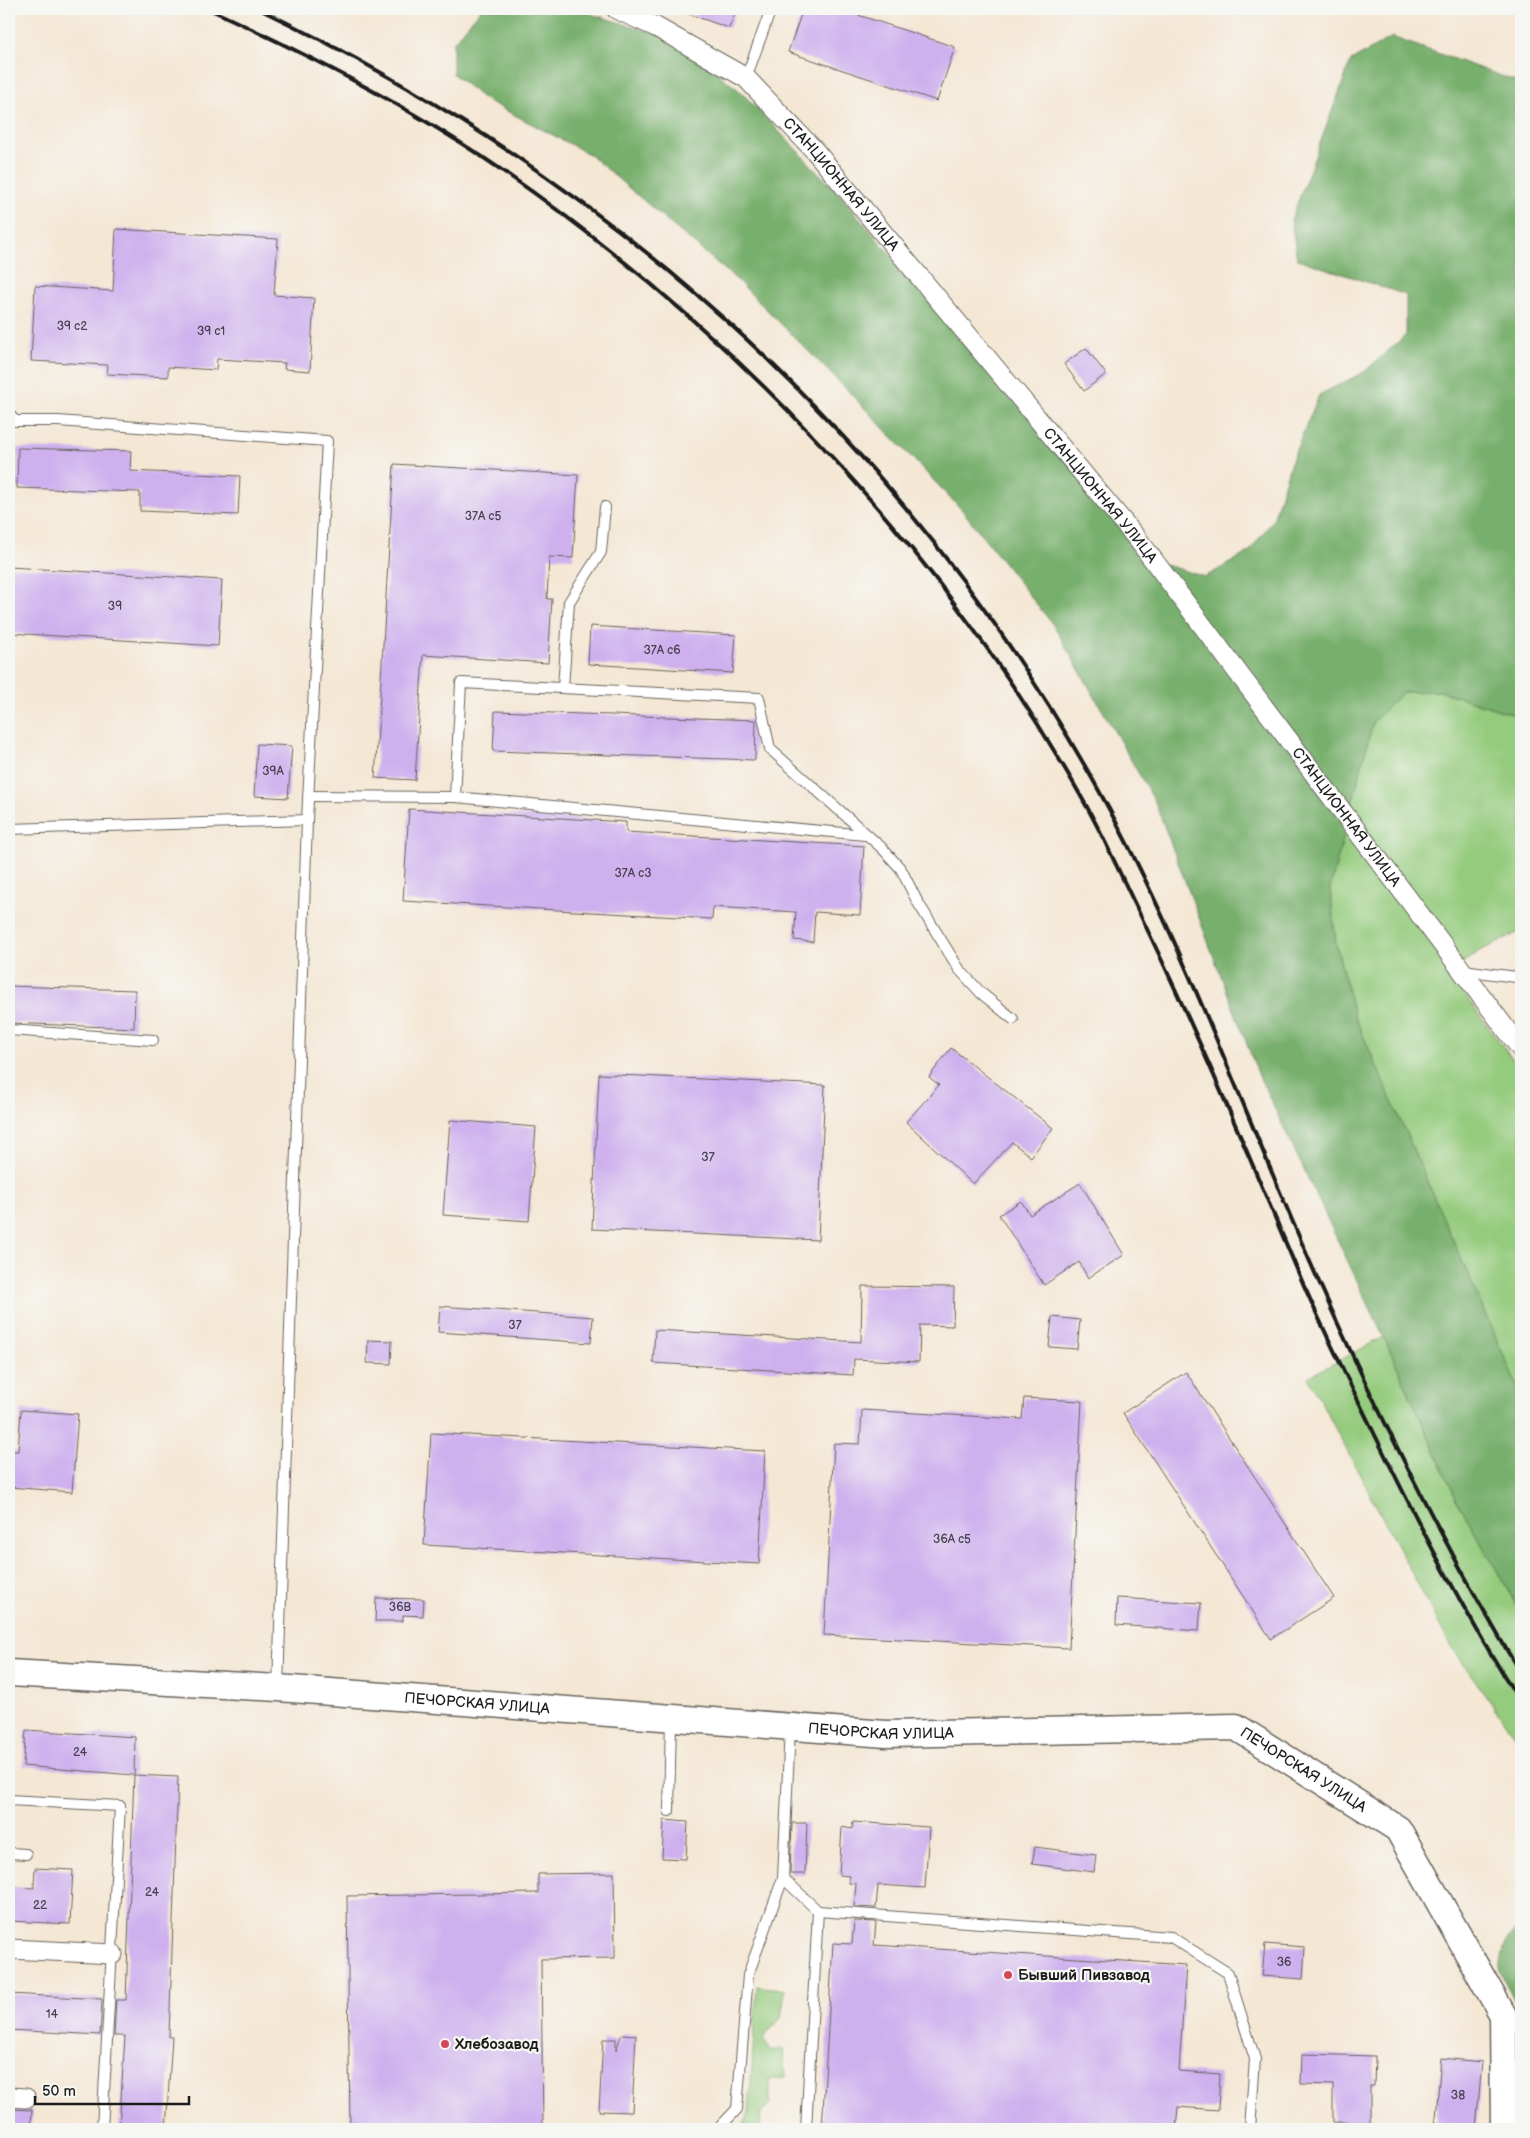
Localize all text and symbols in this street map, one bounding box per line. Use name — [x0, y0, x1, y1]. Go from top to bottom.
street label: СТАНЦИОННАЯ УЛИЦА — [779, 114, 904, 255]
house number: 39 с2 — [57, 319, 87, 334]
house number: 39 с1 — [197, 324, 225, 339]
street label: СТАНЦИОННАЯ УЛИЦА — [1039, 424, 1162, 567]
house number: 37А с5 — [465, 509, 501, 524]
house number: 39 — [108, 599, 122, 614]
house number: 37А с6 — [643, 643, 681, 658]
street label: СТАНЦИОННАЯ УЛИЦА — [1288, 743, 1406, 891]
house number: 39А — [262, 764, 285, 779]
house number: 37А с3 — [614, 866, 652, 881]
house number: 37 — [701, 1150, 715, 1165]
house number: 37 — [508, 1318, 522, 1333]
house number: 36А с5 — [933, 1532, 971, 1547]
house number: 36В — [389, 1600, 412, 1615]
street label: ПЕЧОРСКАЯ УЛИЦА — [404, 1688, 551, 1718]
street label: ПЕЧОРСКАЯ УЛИЦА — [807, 1719, 955, 1744]
street label: ПЕЧОРСКАЯ УЛИЦА — [1237, 1723, 1371, 1817]
house number: 24 — [73, 1745, 88, 1760]
house number: 24 — [145, 1885, 160, 1900]
house number: 22 — [33, 1898, 47, 1913]
house number: 36 — [1277, 1955, 1291, 1970]
place label: Бывший Пивзавод — [1018, 1966, 1150, 1985]
marker: Бывший Пивзавод — [1002, 1969, 1014, 1981]
house number: 14 — [46, 2007, 59, 2022]
place label: Хлебозавод — [454, 2035, 539, 2054]
marker: Хлебозавод — [439, 2038, 451, 2050]
scale bar — [35, 2073, 189, 2105]
text: 50 m — [42, 2082, 76, 2101]
house number: 38 — [1451, 2088, 1465, 2103]

